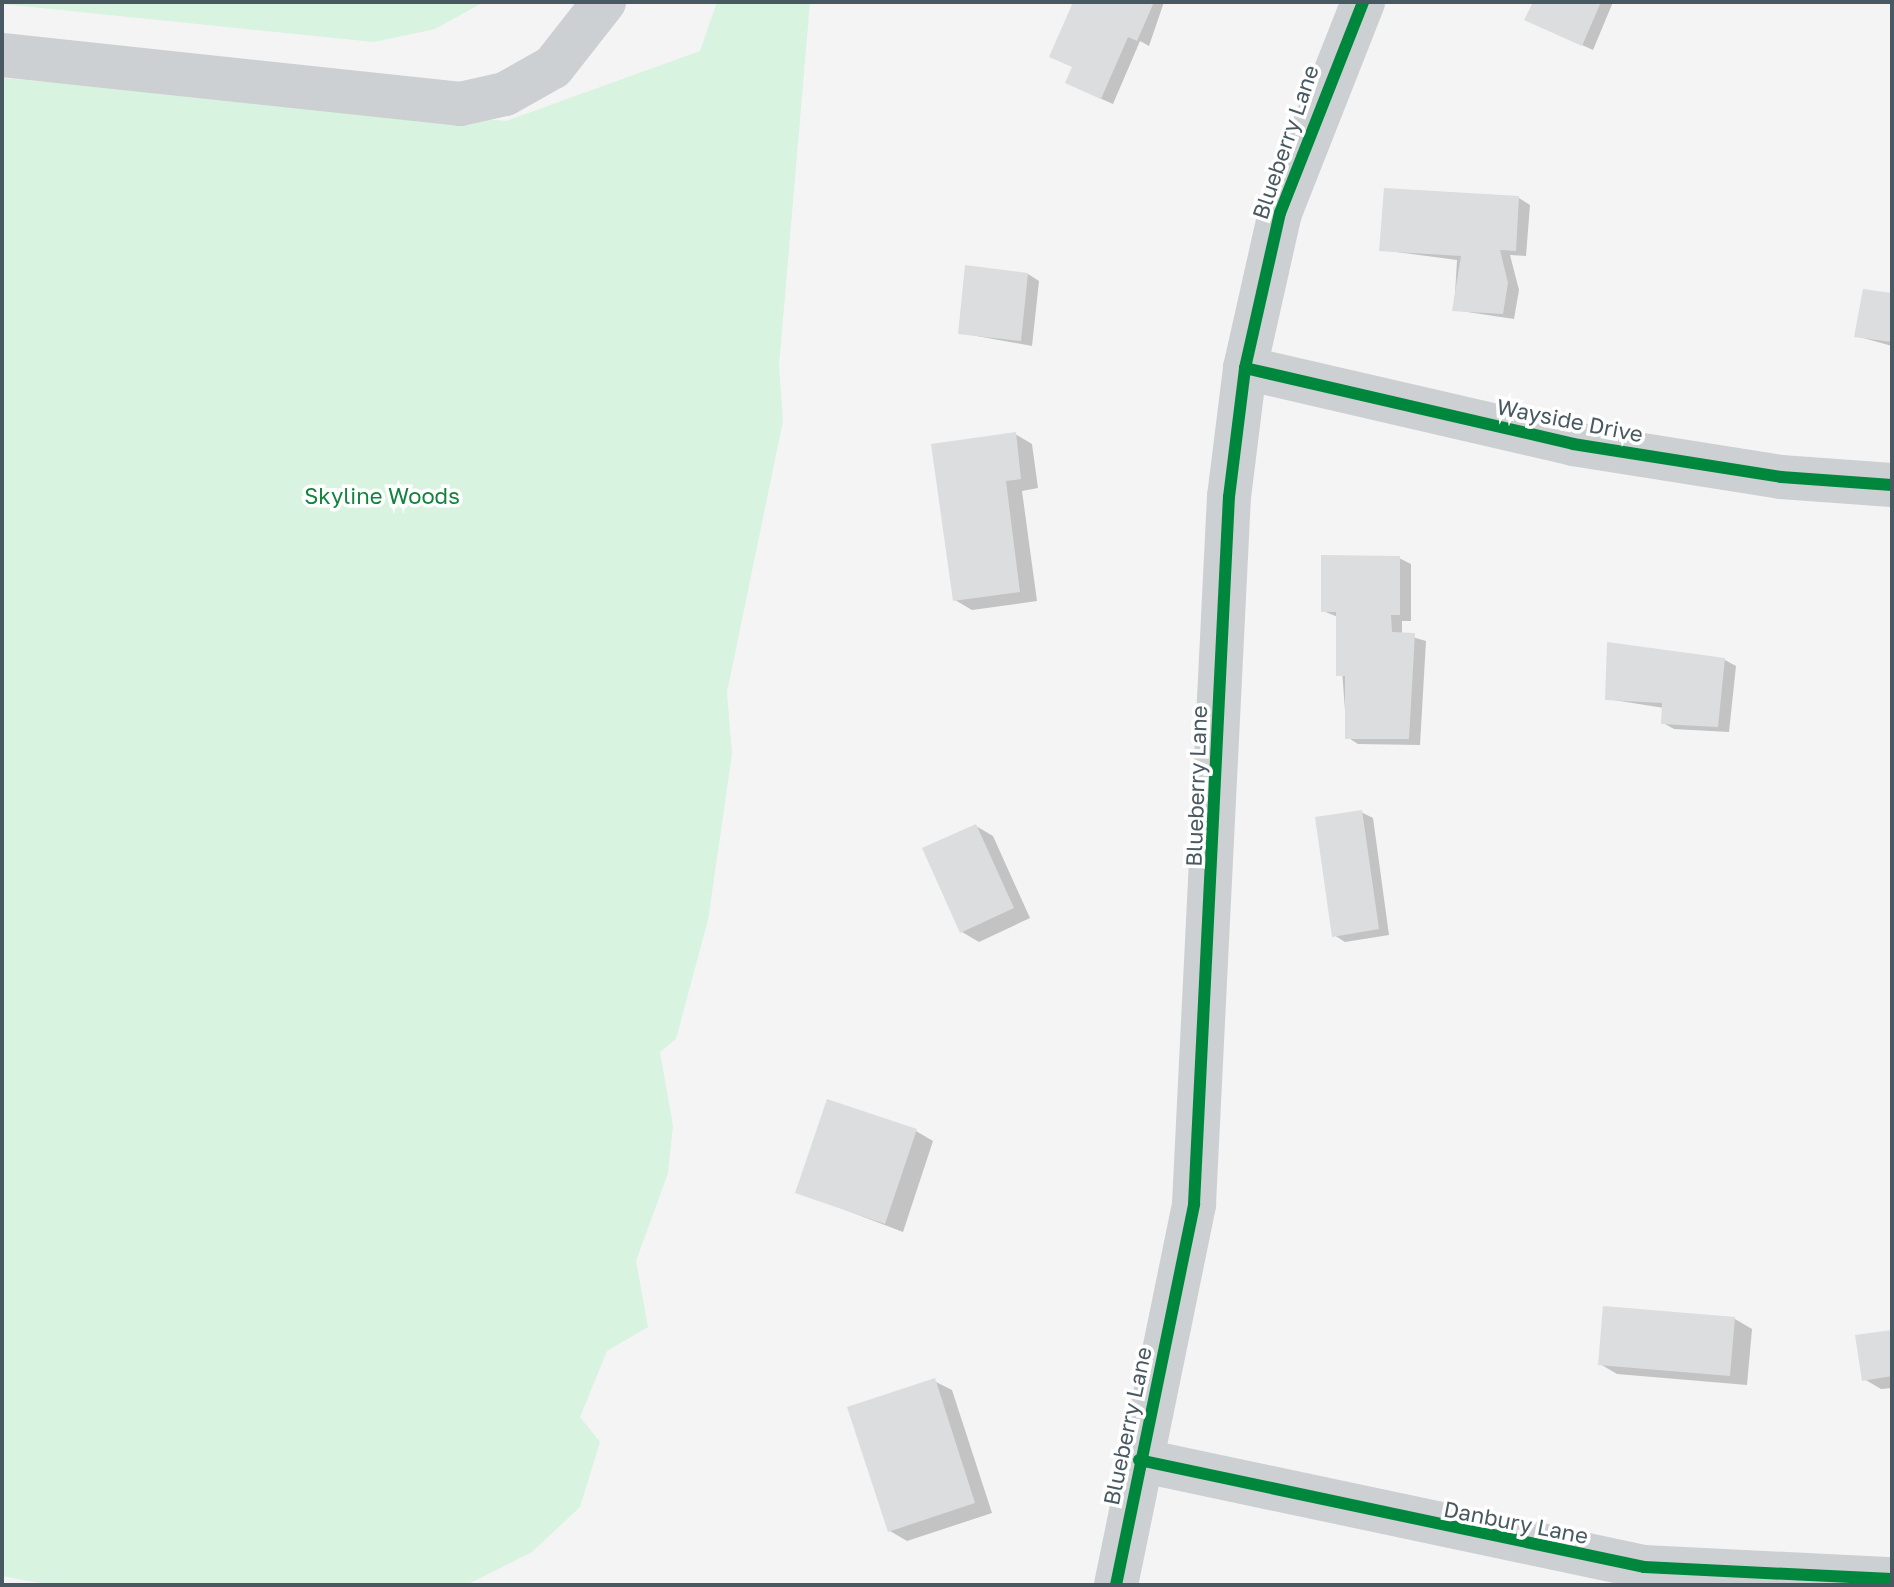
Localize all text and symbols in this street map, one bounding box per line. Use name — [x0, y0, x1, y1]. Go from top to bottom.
street label: Blueberry Lane — [1246, 61, 1324, 223]
street label: Wayside Drive — [1495, 393, 1645, 447]
park label: Skyline Woods — [304, 483, 460, 509]
street label: Blueberry Lane — [1180, 705, 1212, 867]
street label: Blueberry Lane — [1097, 1344, 1157, 1508]
street label: Danbury Lane — [1441, 1495, 1591, 1549]

